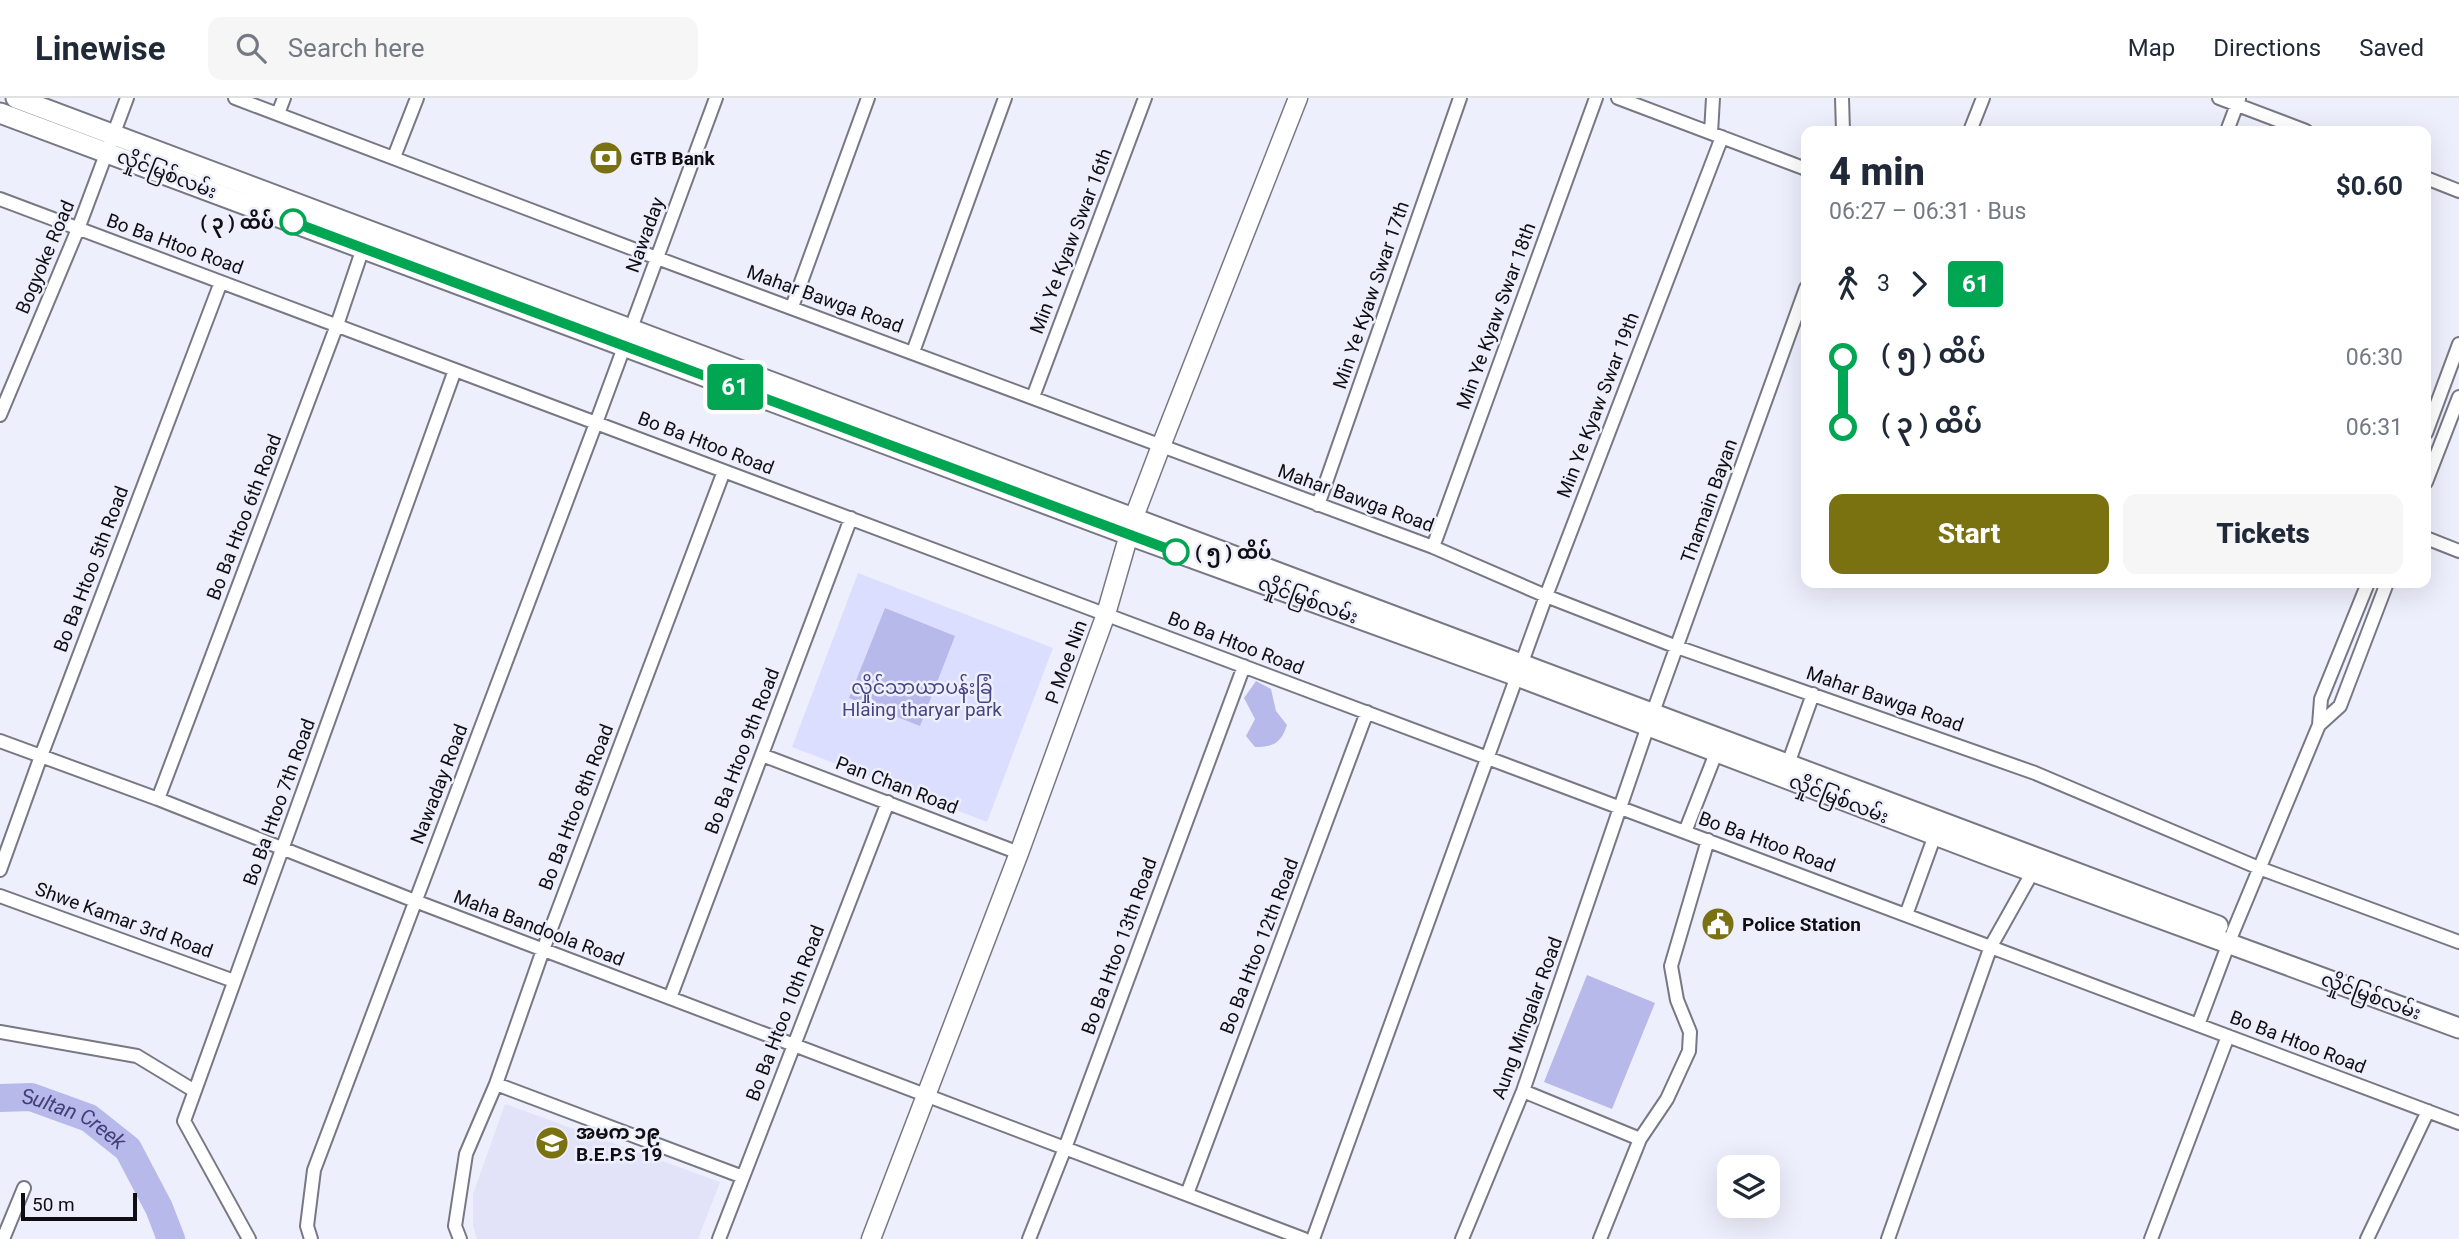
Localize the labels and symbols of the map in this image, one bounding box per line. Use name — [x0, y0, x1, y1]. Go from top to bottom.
bank icon: GTB Bank — [587, 139, 625, 177]
street label: လှိုင်မြစ်လမ်း — [113, 142, 221, 207]
street label: Min Ye Kyaw Swar 16th — [1025, 145, 1117, 337]
place label: GTB Bank — [630, 147, 716, 170]
street label: Nawaday — [621, 194, 669, 276]
street label: Bogyoke Road — [11, 197, 79, 317]
street label: Min Ye Kyaw Swar 17th — [1328, 198, 1414, 392]
street label: Bo Ba Htoo Road — [103, 209, 247, 279]
place label: ( ၃ ) ထိပ် — [200, 209, 274, 238]
marker: ( ၃ ) ထိပ် — [280, 209, 306, 235]
street label: Min Ye Kyaw Swar 18th — [1452, 220, 1540, 412]
street label: Mahar Bawga Road — [744, 260, 906, 338]
street label: Min Ye Kyaw Swar 19th — [1552, 309, 1644, 501]
line badge: 61 — [704, 364, 766, 410]
street label: Bo Ba Htoo Road — [635, 406, 777, 480]
street label: Bo Ba Htoo 6th Road — [202, 431, 286, 603]
street label: Thamain Bayan — [1676, 436, 1742, 566]
street label: Mahar Bawga Road — [1275, 459, 1437, 537]
street label: Bo Ba Htoo 5th Road — [49, 483, 133, 655]
marker: ( ၅ ) ထိပ် — [1163, 539, 1189, 565]
place label: ( ၅ ) ထိပ် — [1195, 539, 1271, 568]
street label: လှိုင်မြစ်လမ်း — [1254, 568, 1362, 632]
street label: Bo Ba Htoo Road — [1165, 606, 1307, 680]
street label: P Moe Nin — [1040, 617, 1092, 707]
street label: Mahar Bawga Road — [1803, 661, 1967, 737]
street label: Bo Ba Htoo 9th Road — [700, 665, 784, 837]
park label: လှိုင်သာယာပန်းခြံ Hlaing tharyar park — [842, 673, 1002, 721]
street label: Bo Ba Htoo 7th Road — [238, 715, 320, 889]
street label: Nawaday Road — [406, 721, 472, 847]
street label: Bo Ba Htoo 8th Road — [534, 721, 618, 893]
street label: Pan Chan Road — [832, 751, 962, 819]
street label: လှိုင်မြစ်လမ်း — [1785, 767, 1893, 832]
street label: Bo Ba Htoo Road — [1695, 807, 1839, 877]
street label: Bo Ba Htoo 13th Road — [1076, 854, 1162, 1038]
street label: Bo Ba Htoo 12th Road — [1215, 855, 1303, 1037]
street label: Shwe Kamar 3rd Road — [32, 877, 216, 963]
street label: Maha Bandoola Road — [450, 885, 628, 971]
public building icon: Police Station — [1699, 905, 1737, 943]
place label: Police Station — [1742, 913, 1861, 936]
street label: Bo Ba Htoo 10th Road — [741, 922, 829, 1104]
street label: Aung Mingalar Road — [1487, 934, 1567, 1102]
street label: လှိုင်မြစ်လမ်း — [2317, 964, 2425, 1028]
street label: Bo Ba Htoo Road — [2227, 1005, 2369, 1079]
water label: Sultan Creek — [21, 1085, 131, 1155]
place label: အမက ၁၉ B.E.P.S 19 — [576, 1121, 662, 1166]
school or university icon: အမက ၁၉ B.E.P.S 19 — [533, 1124, 571, 1162]
scale bar — [21, 1190, 136, 1222]

